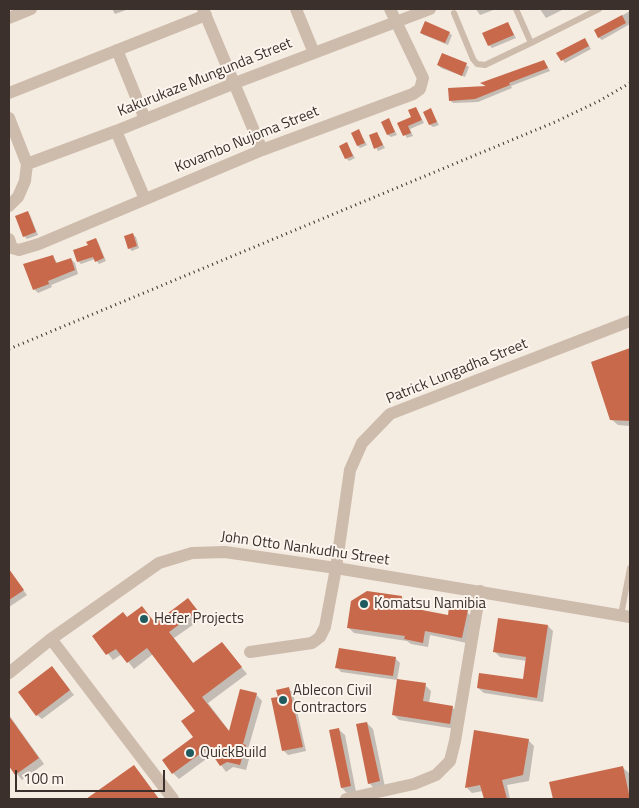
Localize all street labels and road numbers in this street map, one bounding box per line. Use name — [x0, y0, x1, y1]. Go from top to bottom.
street label: Kakurukaze Mungunda Street — [115, 35, 295, 121]
street label: Kovambo Nujoma Street — [172, 103, 322, 177]
street label: Patrick Lungadha Street — [384, 335, 530, 409]
street label: John Otto Nankudhu Street — [220, 528, 390, 570]

